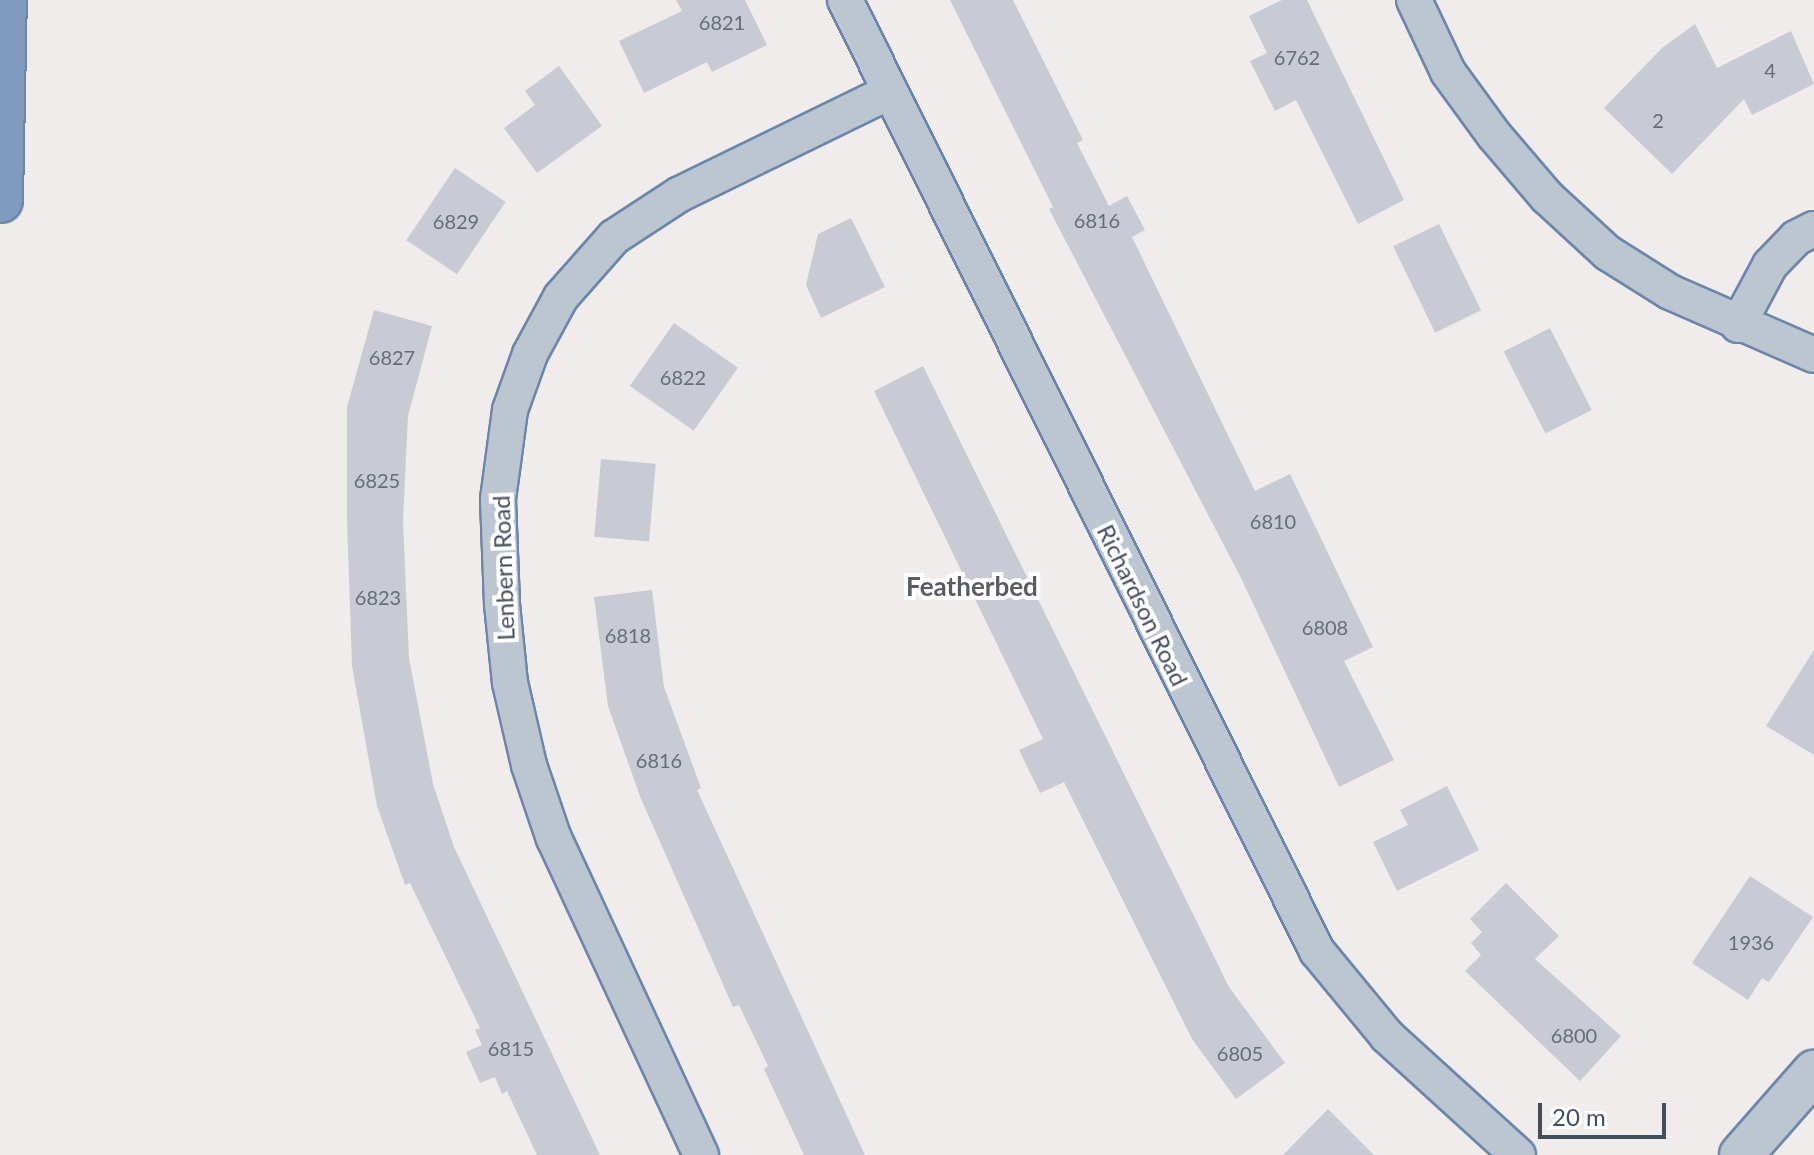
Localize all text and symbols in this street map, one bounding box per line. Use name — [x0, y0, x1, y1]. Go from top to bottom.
house number: 6821 — [699, 10, 745, 34]
house number: 6762 — [1274, 45, 1320, 69]
house number: 4 — [1764, 58, 1776, 82]
house number: 2 — [1652, 108, 1664, 132]
house number: 6816 — [1074, 208, 1120, 232]
house number: 6829 — [433, 209, 479, 233]
house number: 6827 — [369, 345, 415, 369]
house number: 6822 — [660, 365, 706, 389]
house number: 6825 — [354, 468, 400, 492]
street label: Lenbern Road — [486, 495, 520, 641]
house number: 6810 — [1250, 509, 1296, 533]
street label: Richardson Road — [1092, 520, 1194, 690]
district label: Featherbed — [906, 571, 1038, 603]
house number: 6823 — [355, 585, 401, 609]
house number: 6808 — [1302, 615, 1348, 639]
house number: 6818 — [605, 623, 651, 647]
house number: 6816 — [636, 748, 682, 772]
house number: 1936 — [1728, 930, 1774, 954]
house number: 6800 — [1551, 1023, 1597, 1047]
house number: 6815 — [488, 1036, 534, 1060]
house number: 6805 — [1217, 1041, 1263, 1065]
scale bar — [1542, 1087, 1670, 1137]
text: 20 m — [1552, 1102, 1606, 1131]

